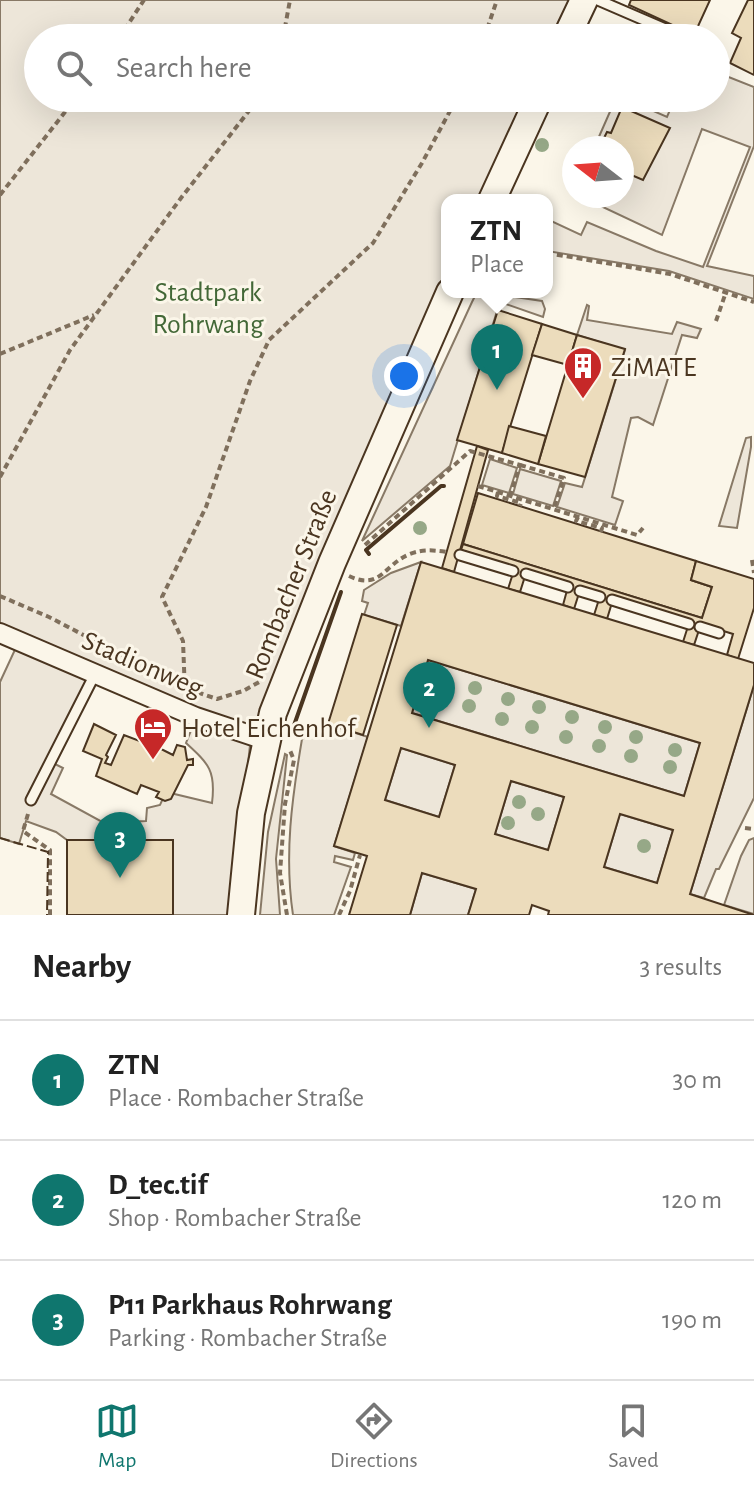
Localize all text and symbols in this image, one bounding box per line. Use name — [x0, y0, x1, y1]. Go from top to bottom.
search box — [24, 24, 730, 112]
icon: search — [52, 46, 96, 90]
text: Search here — [116, 53, 252, 83]
north arrow — [562, 136, 634, 208]
popup — [441, 194, 553, 298]
text: ZTN — [470, 216, 522, 246]
text: Place — [470, 251, 524, 277]
park label: Stadtpark Rohrwang — [152, 279, 264, 339]
pin: 1 — [471, 324, 523, 390]
building icon: ZiMATE — [562, 345, 604, 400]
place label: ZiMATE — [611, 354, 697, 382]
your location — [384, 356, 424, 396]
street label: Rombacher Straße — [241, 486, 343, 684]
street label: Stadionweg — [78, 627, 207, 703]
pin: 2 — [403, 662, 455, 728]
hotel icon: Hotel Eichenhof — [132, 706, 174, 761]
place label: Hotel Eichenhof — [181, 715, 357, 743]
pin: 3 — [94, 812, 146, 878]
text: Nearby — [32, 950, 131, 984]
text: 3 results — [639, 954, 722, 980]
text: ZTN — [108, 1050, 160, 1080]
text: 1 — [53, 1067, 63, 1093]
text: 30 m — [672, 1067, 722, 1093]
text: Place · Rombacher Straße — [108, 1085, 364, 1111]
text: D_tec.tif — [108, 1170, 207, 1200]
text: 2 — [52, 1187, 64, 1213]
text: 120 m — [662, 1187, 722, 1213]
text: Shop · Rombacher Straße — [108, 1205, 362, 1231]
text: P11 Parkhaus Rohrwang — [108, 1290, 392, 1320]
text: 3 — [52, 1307, 64, 1333]
text: 190 m — [662, 1307, 722, 1333]
text: Parking · Rombacher Straße — [108, 1325, 387, 1351]
tab: Map — [95, 1399, 139, 1473]
tab: Directions — [330, 1399, 418, 1473]
tab: Saved — [608, 1399, 659, 1473]

